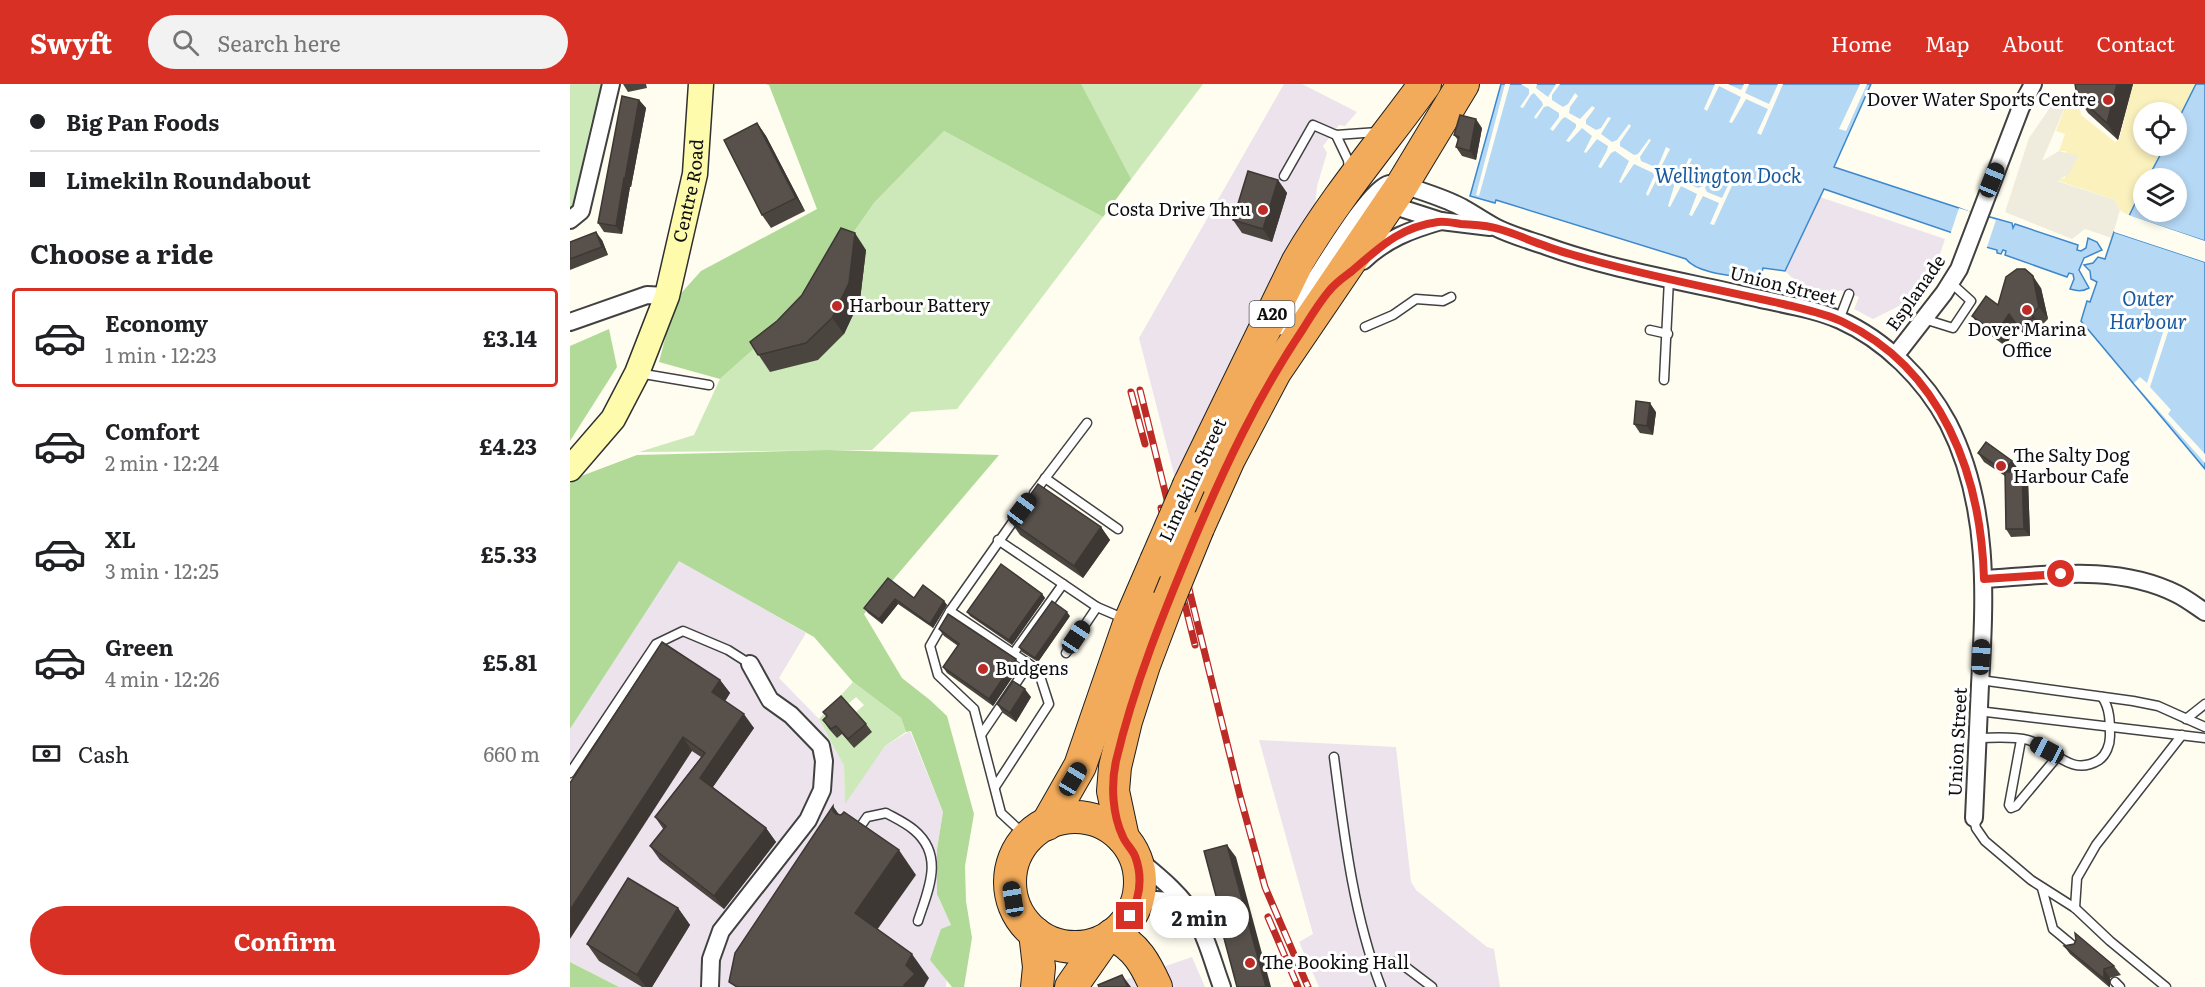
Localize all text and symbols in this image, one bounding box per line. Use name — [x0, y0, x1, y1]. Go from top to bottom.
search box — [148, 15, 568, 69]
text: Swyft — [30, 21, 112, 63]
icon: search — [169, 26, 202, 59]
text: Search here — [217, 26, 341, 59]
text: Home — [1831, 27, 1892, 58]
text: Map — [1925, 27, 1969, 58]
text: About — [2002, 27, 2064, 58]
text: Contact — [2097, 27, 2175, 58]
place label: Dover Water Sports Centre — [1866, 85, 2096, 112]
marker: Dover Water Sports Centre — [2101, 93, 2115, 107]
map controls — [2133, 102, 2187, 222]
button: locate — [2133, 102, 2187, 156]
text: Big Pan Foods — [66, 105, 219, 138]
street label: Centre Road — [665, 138, 709, 245]
water label: Wellington Dock — [1654, 159, 1802, 189]
car — [1977, 160, 2007, 200]
text: Limekiln Roundabout — [66, 163, 311, 196]
button: layers — [2133, 168, 2187, 222]
place label: Costa Drive Thru — [1107, 195, 1251, 222]
marker: Costa Drive Thru — [1256, 203, 1270, 217]
text: Choose a ride — [30, 232, 213, 272]
street label: Esplanade — [1879, 248, 1951, 336]
street label: Union Street — [1727, 258, 1840, 311]
water label: Outer Harbour — [2109, 282, 2187, 335]
place label: Harbour Battery — [849, 291, 991, 318]
marker: Harbour Battery — [830, 299, 844, 313]
road number: A20 — [1250, 301, 1294, 327]
marker: Dover Marina Office — [2020, 303, 2034, 317]
text: Economy — [105, 306, 208, 339]
icon: car — [33, 311, 87, 365]
place label: Dover Marina Office — [1968, 315, 2087, 363]
text: £3.14 — [483, 321, 537, 354]
text: 1 min · 12:23 — [105, 339, 217, 369]
street label: Limekiln Street — [1151, 412, 1232, 546]
text: Comfort — [105, 414, 200, 447]
icon: car — [33, 419, 87, 473]
text: £4.23 — [479, 429, 537, 462]
place label: The Salty Dog Harbour Cafe — [2013, 441, 2131, 489]
text: 2 min · 12:24 — [105, 447, 219, 477]
marker: The Salty Dog Harbour Cafe — [1994, 459, 2008, 473]
car — [1004, 489, 1040, 529]
text: XL — [105, 522, 136, 555]
icon: car — [33, 527, 87, 581]
text: £5.33 — [480, 537, 537, 570]
text: 3 min · 12:25 — [105, 555, 219, 585]
route start — [2047, 560, 2074, 587]
car — [1058, 617, 1094, 657]
text: Green — [105, 630, 174, 663]
icon: car — [33, 635, 87, 689]
car — [1971, 639, 1991, 675]
text: £5.81 — [482, 645, 537, 678]
place label: Budgens — [995, 654, 1068, 681]
marker: Budgens — [976, 662, 990, 676]
text: 4 min · 12:26 — [105, 663, 220, 693]
street label: Union Street — [1940, 686, 1973, 797]
car — [2027, 734, 2067, 766]
icon: cash — [30, 737, 63, 770]
text: Cash — [78, 737, 129, 770]
text: 660 m — [484, 738, 540, 768]
car — [1056, 759, 1090, 799]
car — [1001, 880, 1025, 918]
callout: 2 min — [1151, 895, 1250, 937]
route end — [1116, 902, 1143, 929]
text: 2 min — [1172, 902, 1227, 932]
button: Confirm — [30, 906, 540, 975]
place label: The Booking Hall — [1262, 948, 1409, 975]
marker: The Booking Hall — [1243, 956, 1257, 970]

